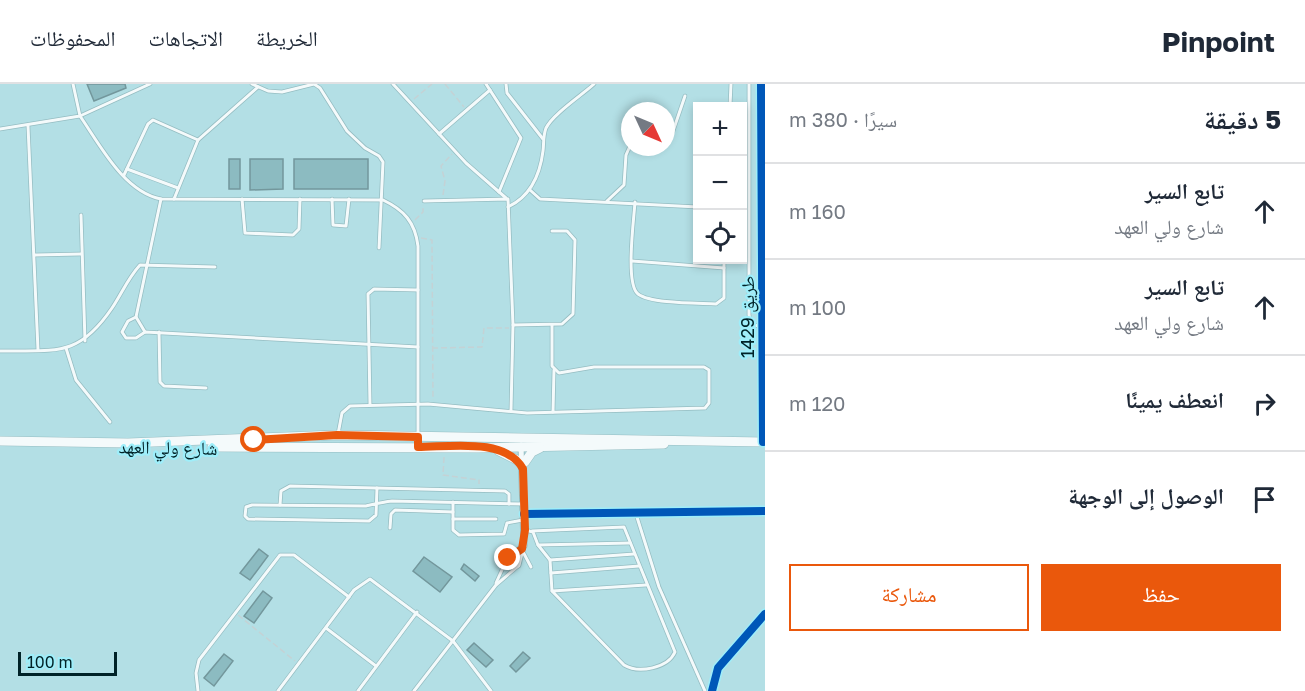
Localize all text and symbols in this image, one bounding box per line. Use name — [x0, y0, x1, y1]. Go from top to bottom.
text: المحفوظات — [30, 25, 115, 51]
text: الاتجاهات — [148, 25, 223, 51]
text: الخريطة — [256, 25, 318, 51]
text: Pinpoint — [1162, 25, 1275, 58]
north arrow — [621, 102, 675, 156]
map controls — [693, 102, 747, 264]
button: + — [693, 102, 747, 156]
text: 5 دقيقة — [1204, 104, 1281, 135]
text: سيرًا · 380 m — [789, 107, 897, 131]
button: − — [693, 156, 747, 210]
text: تابع السير — [1145, 177, 1224, 204]
icon: ahead — [1248, 195, 1281, 228]
text: 160 m — [789, 199, 846, 223]
button: locate — [693, 210, 747, 264]
text: شارع ولي العهد — [1114, 214, 1224, 238]
text: تابع السير — [1145, 273, 1224, 300]
street label: طريق 1429 — [736, 276, 759, 358]
icon: ahead — [1248, 291, 1281, 324]
text: 100 m — [789, 295, 846, 319]
text: شارع ولي العهد — [1114, 310, 1224, 334]
text: انعطف يمينًا — [1125, 386, 1224, 413]
icon: right — [1248, 387, 1281, 420]
text: 120 m — [789, 391, 845, 415]
route start — [240, 426, 266, 452]
street label: شارع ولي العهد — [118, 435, 218, 463]
text: الوصول إلى الوجهة — [1068, 482, 1224, 509]
icon: arrive — [1248, 483, 1281, 516]
route end — [494, 544, 520, 570]
button: مشاركة — [789, 564, 1029, 631]
button: حفظ — [1041, 564, 1281, 631]
scale bar — [18, 649, 117, 676]
text: 100 m — [27, 652, 73, 672]

